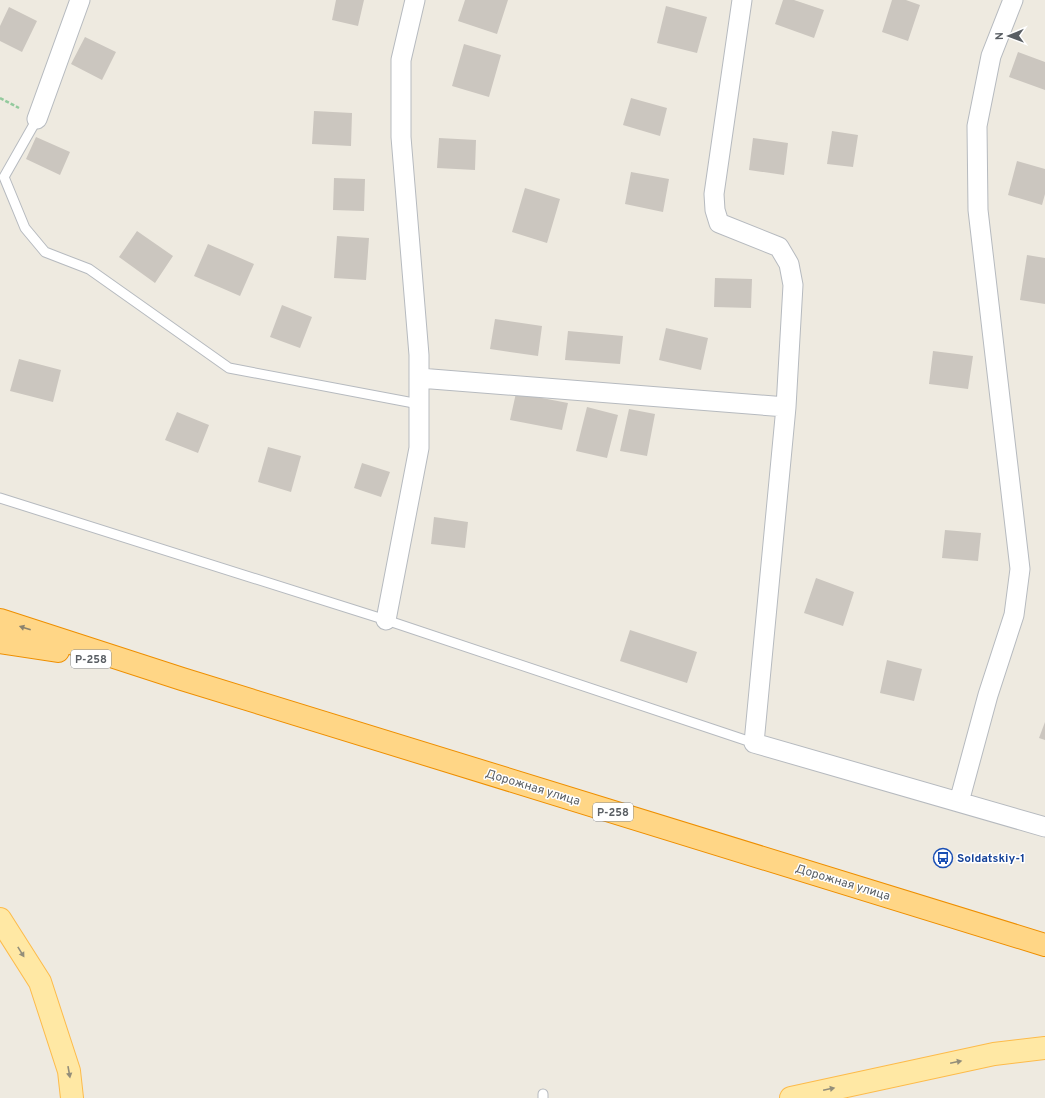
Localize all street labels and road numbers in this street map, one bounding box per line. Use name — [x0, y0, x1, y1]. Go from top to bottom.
road number: Р-258 — [71, 650, 111, 668]
street label: Дорожная улица — [483, 766, 582, 810]
road number: Р-258 — [593, 803, 633, 821]
street label: Дорожная улица — [793, 861, 892, 905]

